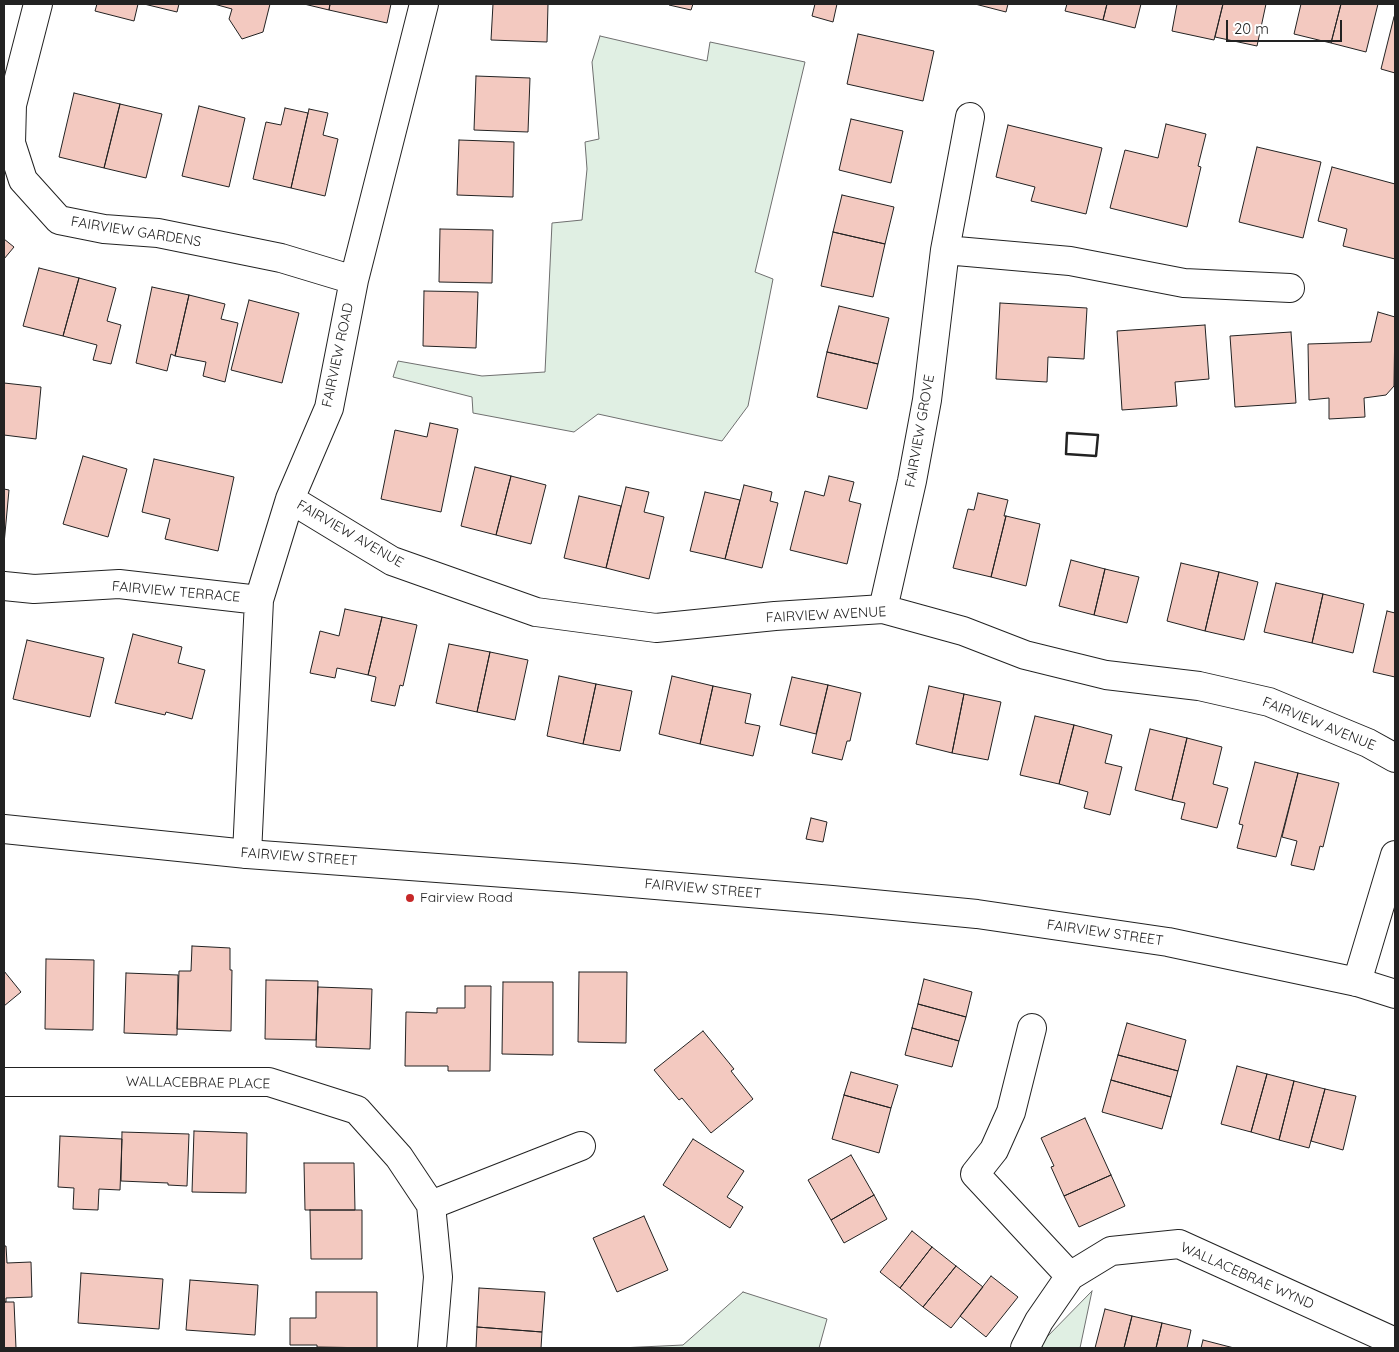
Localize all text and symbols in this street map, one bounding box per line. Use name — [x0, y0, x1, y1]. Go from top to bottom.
scale bar — [1229, 10, 1345, 42]
text: 20 m — [1234, 19, 1269, 38]
street label: FAIRVIEW GARDENS — [70, 213, 202, 251]
street label: FAIRVIEW ROAD — [319, 301, 357, 409]
street label: FAIRVIEW GROVE — [902, 373, 938, 489]
street label: FAIRVIEW AVENUE — [294, 497, 406, 571]
street label: FAIRVIEW TERRACE — [111, 578, 241, 606]
street label: FAIRVIEW AVENUE — [765, 603, 887, 627]
street label: FAIRVIEW AVENUE — [1260, 694, 1378, 754]
street label: FAIRVIEW STREET — [240, 845, 358, 869]
street label: FAIRVIEW STREET — [644, 876, 762, 902]
place label: Fairview Road — [420, 890, 513, 906]
marker: Fairview Road — [404, 892, 416, 904]
street label: FAIRVIEW STREET — [1046, 917, 1164, 949]
street label: WALLACEBRAE PLACE — [126, 1073, 270, 1093]
street label: WALLACEBRAE WYND — [1178, 1239, 1316, 1313]

